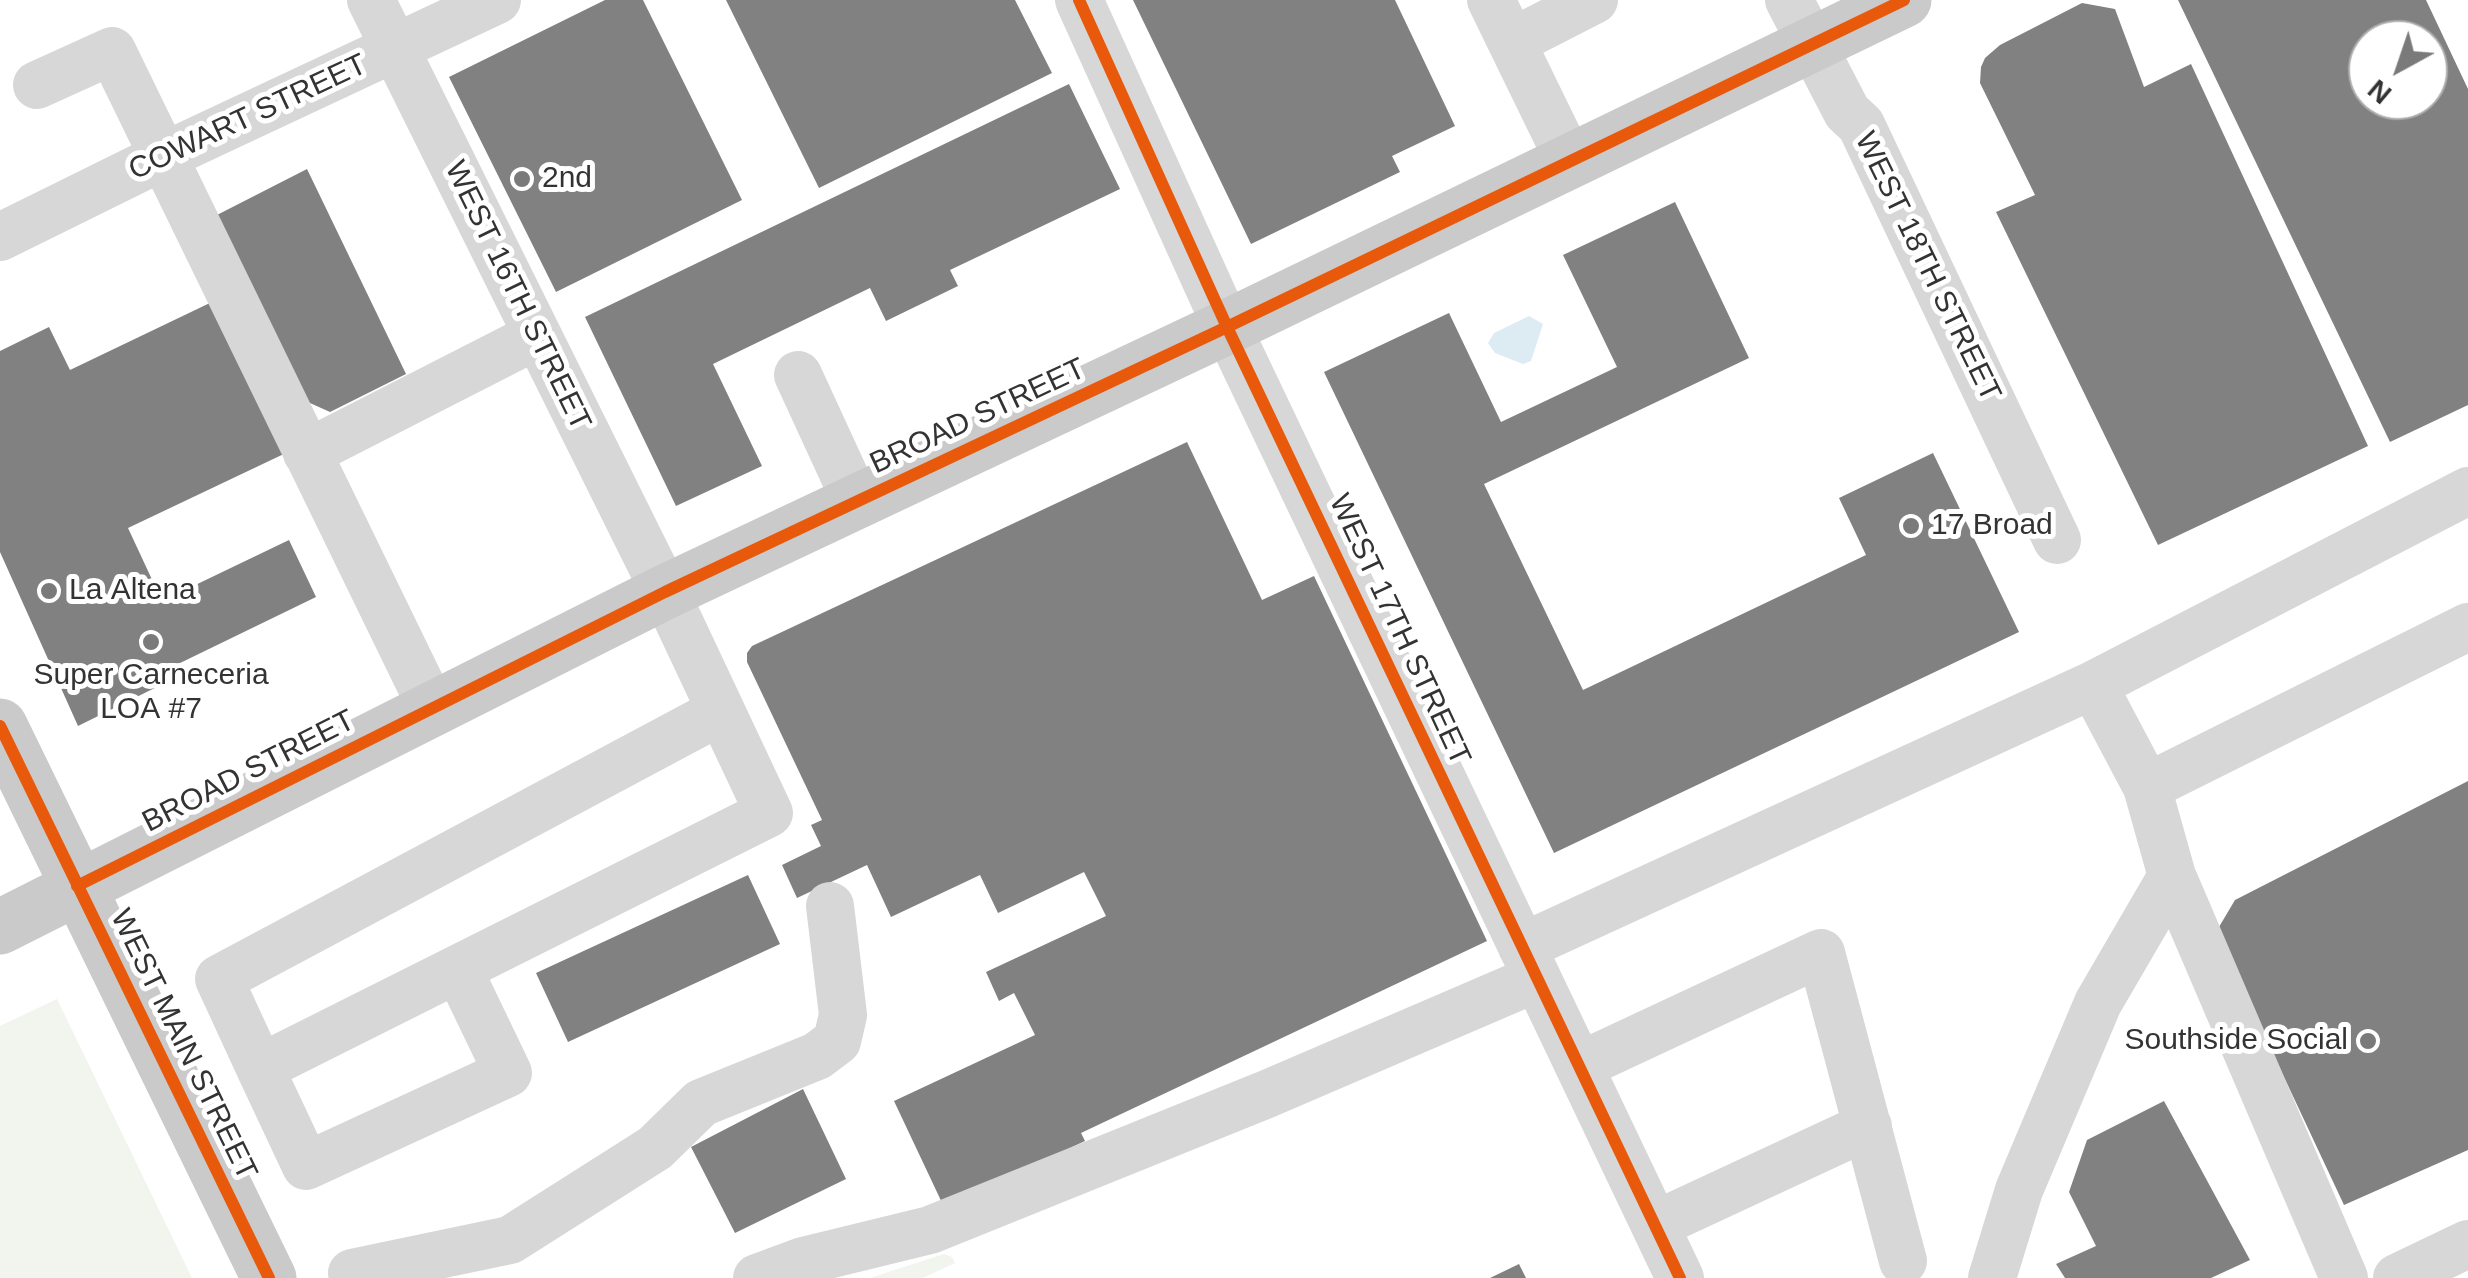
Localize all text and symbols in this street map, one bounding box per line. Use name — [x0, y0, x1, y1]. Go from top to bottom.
north arrow — [2348, 20, 2448, 120]
street label: COWART STREET — [123, 47, 373, 189]
text: N — [2362, 73, 2397, 110]
street label: WEST 18TH STREET — [1846, 127, 2008, 407]
street label: WEST 16TH STREET — [436, 156, 598, 436]
place label: 2nd — [542, 161, 592, 197]
marker: 2nd — [511, 168, 533, 190]
street label: BROAD STREET — [865, 351, 1091, 483]
street label: WEST 17TH STREET — [1320, 489, 1478, 771]
place label: 17 Broad — [1931, 508, 2053, 544]
marker: 17 Broad — [1900, 515, 1922, 537]
place label: La Altena — [69, 573, 196, 609]
marker: La Altena — [38, 580, 60, 602]
marker: Super Carneceria LOA #7 — [140, 631, 162, 653]
place label: Super Carneceria LOA #7 — [33, 658, 269, 728]
street label: BROAD STREET — [137, 703, 361, 841]
street label: WEST MAIN STREET — [102, 904, 264, 1186]
place label: Southside Social — [2125, 1023, 2348, 1059]
marker: Southside Social — [2357, 1030, 2379, 1052]

